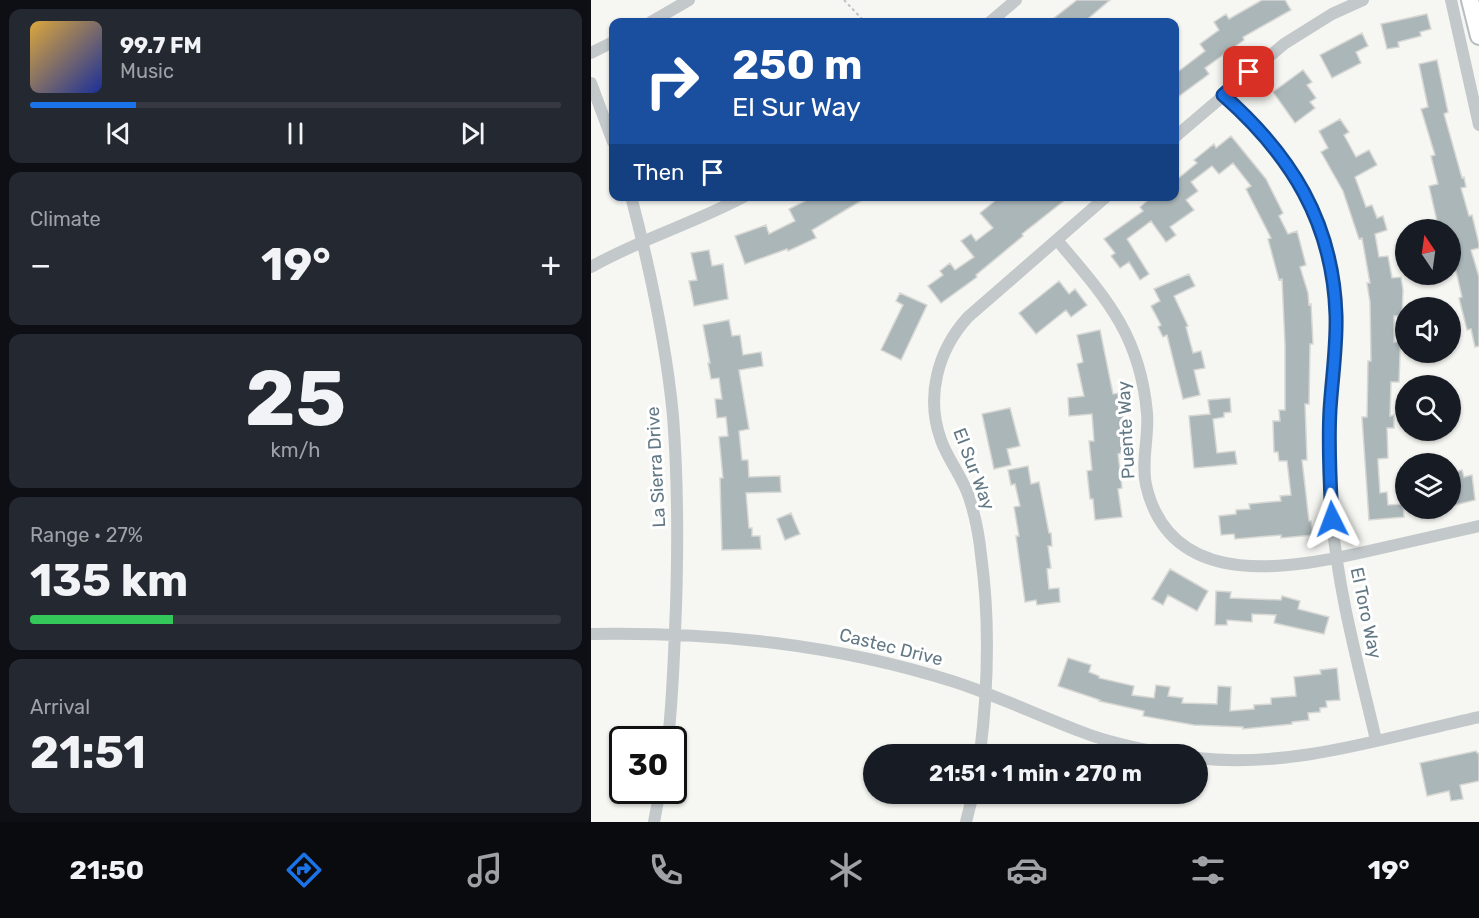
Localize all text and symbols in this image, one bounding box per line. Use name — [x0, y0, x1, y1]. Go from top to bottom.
text: 99.7 FM — [120, 32, 202, 59]
text: 250 m — [732, 40, 862, 90]
icon: right — [633, 42, 711, 120]
pin — [1223, 46, 1274, 97]
icon: arrive — [1232, 55, 1265, 88]
text: Music — [120, 59, 174, 83]
text: El Sur Way — [732, 91, 861, 123]
icon: previous — [102, 117, 135, 150]
icon: pause — [279, 117, 312, 150]
icon: next — [456, 117, 489, 150]
icon: arrive — [696, 156, 729, 189]
text: Then — [633, 159, 684, 186]
text: Climate — [30, 207, 101, 231]
north arrow — [1395, 219, 1461, 285]
map controls — [1395, 219, 1461, 519]
text: 19° — [261, 238, 331, 291]
text: − — [30, 245, 51, 284]
text: + — [540, 245, 561, 284]
button: sound — [1395, 297, 1461, 363]
text: 25 — [245, 352, 346, 445]
button: search — [1395, 375, 1461, 441]
street label: Puente Way — [1112, 380, 1140, 480]
street label: La Sierra Drive — [642, 406, 670, 528]
street label: El Sur Way — [948, 425, 1000, 513]
text: km/h — [271, 438, 320, 462]
button: layers — [1395, 453, 1461, 519]
position arrow — [1300, 487, 1364, 551]
text: Range · 27% — [30, 523, 143, 547]
text: 135 km — [30, 554, 188, 607]
street label: El Toro Way — [1346, 565, 1386, 661]
street label: Castec Drive — [837, 624, 945, 670]
text: Arrival — [30, 695, 90, 719]
text: 21:51 — [30, 726, 146, 779]
speed limit sign: 30 — [609, 726, 687, 804]
text: 21:51 · 1 min · 270 m — [929, 760, 1142, 787]
icon: directions — [283, 849, 325, 891]
icon: music — [464, 849, 506, 891]
icon: phone — [645, 849, 687, 891]
icon: climate — [825, 849, 867, 891]
icon: car — [1006, 849, 1048, 891]
icon: filters — [1187, 849, 1229, 891]
text: 21:50 — [69, 854, 144, 886]
text: 19° — [1368, 854, 1410, 886]

